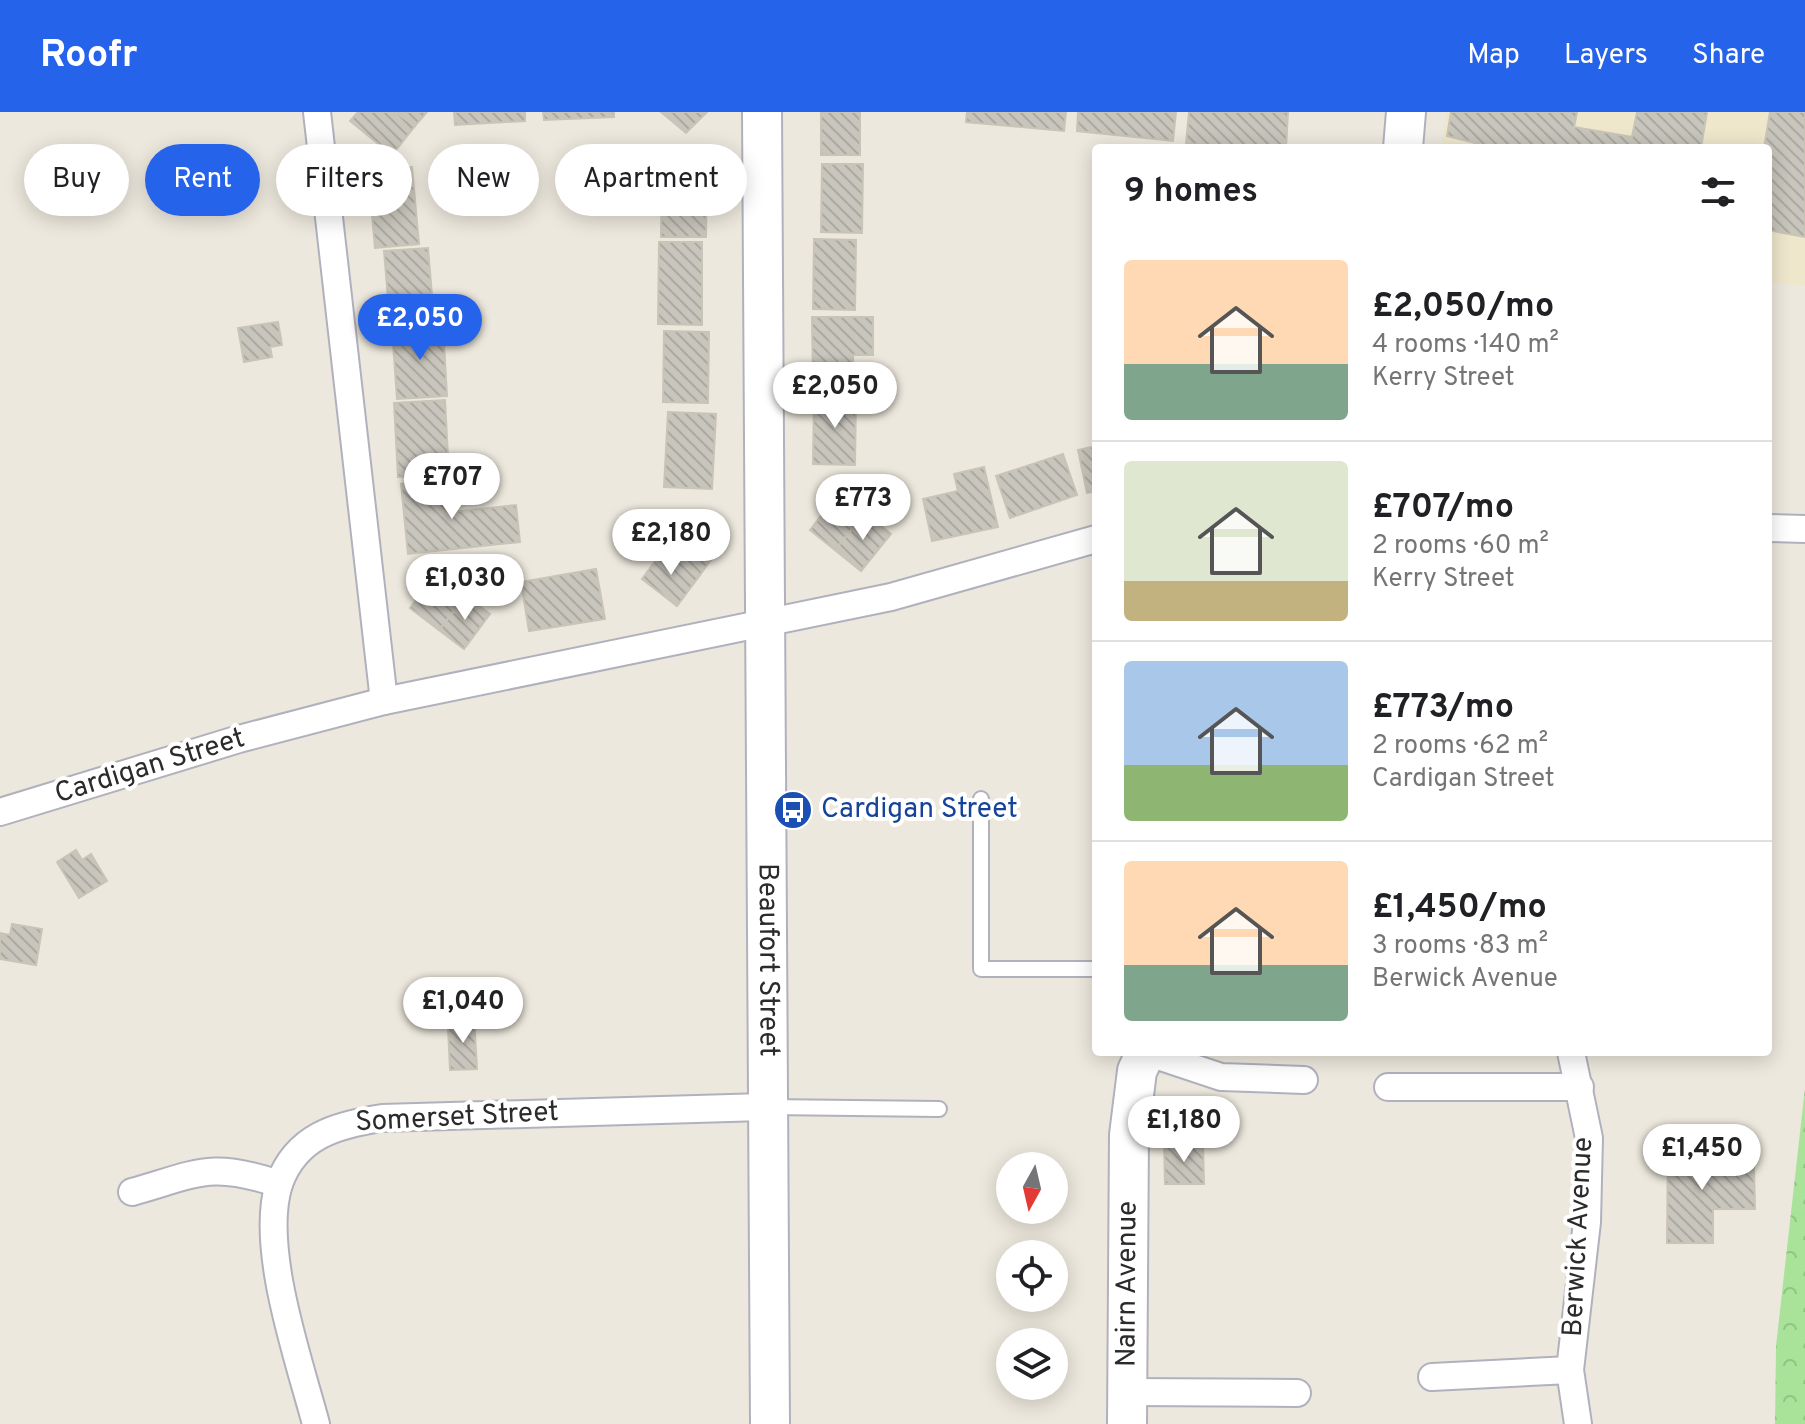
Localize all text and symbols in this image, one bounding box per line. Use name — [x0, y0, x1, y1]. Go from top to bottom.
text: Roofr — [40, 32, 138, 81]
text: Map — [1467, 38, 1520, 74]
text: Layers — [1564, 38, 1648, 74]
text: Share — [1692, 38, 1765, 74]
chip: Buy — [24, 144, 129, 216]
chip: Rent — [145, 144, 260, 216]
chip: Filters — [276, 144, 412, 216]
chip: New — [428, 144, 539, 216]
chip: Apartment — [555, 144, 747, 216]
icon: filters — [1696, 170, 1740, 214]
text: 9 homes — [1124, 171, 1258, 214]
text: £2,050/mo — [1372, 286, 1554, 329]
icon: home — [1188, 292, 1284, 388]
pin: £2,050 — [355, 294, 485, 362]
text: £2,050 — [376, 303, 464, 336]
text: 4 rooms · 140 m² — [1372, 329, 1559, 362]
pin: £2,050 — [770, 362, 900, 430]
text: Kerry Street — [1372, 362, 1515, 395]
text: £2,050 — [791, 371, 879, 404]
pin: £707 — [405, 453, 499, 521]
text: £707 — [422, 462, 482, 495]
pin: £773 — [816, 474, 910, 542]
text: £773 — [834, 483, 892, 516]
text: £707/mo — [1372, 487, 1514, 530]
icon: home — [1188, 493, 1284, 589]
pin: £2,180 — [606, 509, 736, 577]
text: £2,180 — [630, 518, 712, 551]
text: 2 rooms · 60 m² — [1372, 530, 1549, 563]
pin: £1,030 — [400, 554, 530, 622]
text: £1,030 — [424, 563, 506, 596]
text: Kerry Street — [1372, 563, 1515, 596]
text: £773/mo — [1372, 687, 1514, 730]
icon: home — [1188, 693, 1284, 789]
street label: Cardigan Street — [51, 721, 249, 813]
text: 2 rooms · 62 m² — [1372, 730, 1548, 763]
text: Cardigan Street — [1372, 763, 1555, 796]
bus stop icon: Cardigan Street — [772, 789, 814, 831]
place label: Cardigan Street — [821, 792, 1018, 828]
street label: Beaufort Street — [749, 863, 786, 1057]
text: £1,450/mo — [1372, 887, 1547, 930]
icon: home — [1188, 893, 1284, 989]
text: 3 rooms · 83 m² — [1372, 930, 1548, 963]
text: Berwick Avenue — [1372, 963, 1558, 996]
pin: £1,040 — [398, 977, 528, 1045]
text: £1,040 — [421, 986, 505, 1019]
street label: Somerset Street — [354, 1095, 560, 1141]
pin: £1,180 — [1119, 1096, 1249, 1164]
text: £1,180 — [1146, 1105, 1222, 1138]
pin: £1,450 — [1637, 1124, 1767, 1192]
text: £1,450 — [1661, 1133, 1743, 1166]
street label: Berwick Avenue — [1556, 1136, 1602, 1338]
north arrow — [996, 1152, 1068, 1224]
map controls — [996, 1152, 1068, 1400]
street label: Nairn Avenue — [1109, 1201, 1147, 1367]
button: locate — [996, 1240, 1068, 1312]
button: layers — [996, 1328, 1068, 1400]

